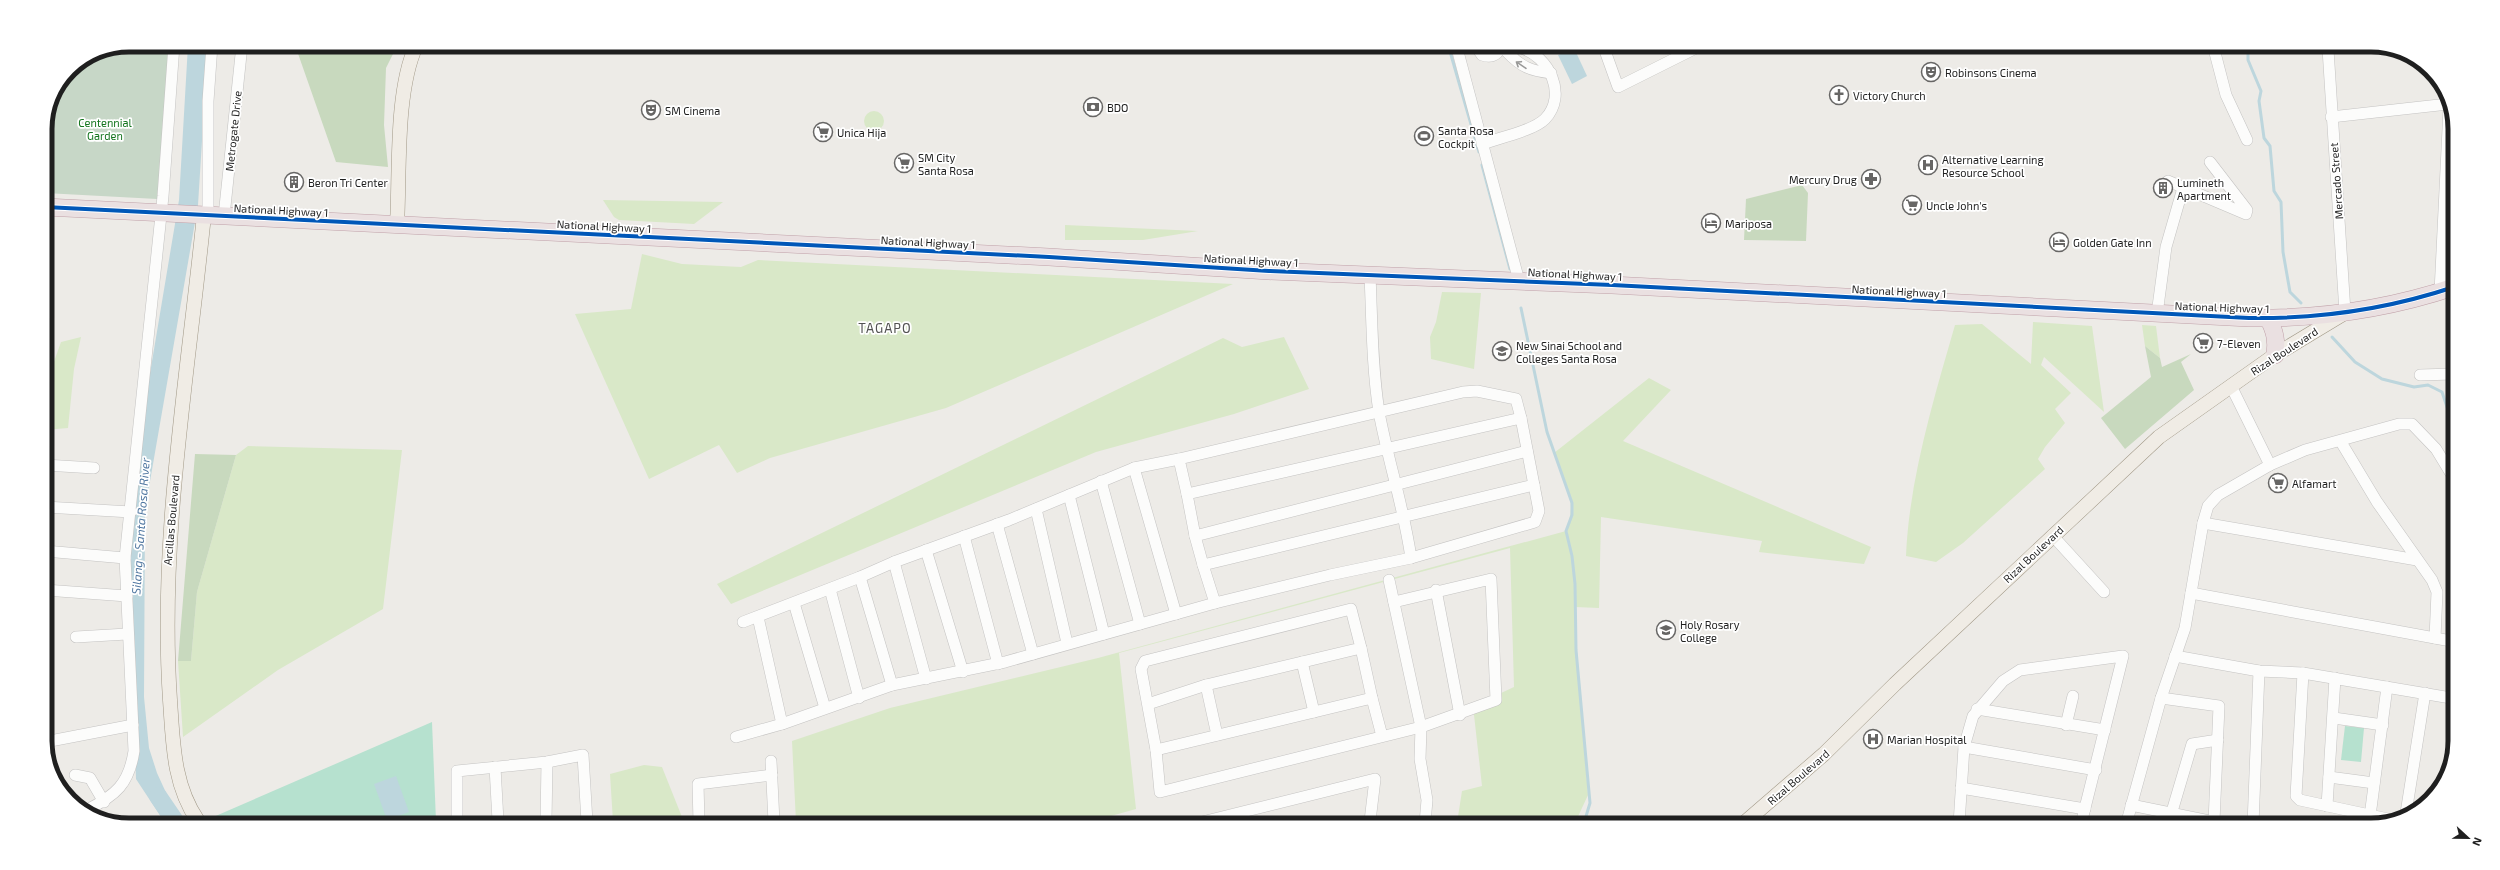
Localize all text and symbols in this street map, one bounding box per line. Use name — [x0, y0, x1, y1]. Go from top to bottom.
one-way arrow — [1516, 61, 1527, 69]
theatre icon: Robinsons Cinema — [1920, 61, 1942, 83]
place label: Robinsons Cinema — [1945, 66, 2037, 79]
church icon: Victory Church — [1828, 84, 1850, 106]
place label: Victory Church — [1853, 89, 1926, 102]
street label: Metrogate Drive — [222, 90, 244, 172]
bank icon: BDO — [1082, 96, 1104, 118]
theatre icon: SM Cinema — [640, 99, 662, 121]
place label: BDO — [1107, 101, 1128, 114]
place label: SM Cinema — [665, 104, 720, 117]
park label: Centennial Garden — [78, 116, 132, 142]
supermarket icon: Unica Hija — [812, 121, 834, 143]
place label: Santa Rosa Cockpit — [1438, 124, 1494, 150]
sports icon: Santa Rosa Cockpit — [1413, 125, 1435, 147]
place label: Unica Hija — [837, 126, 886, 140]
street label: Mercado Street — [2327, 142, 2345, 220]
place label: SM City Santa Rosa — [918, 151, 974, 177]
supermarket icon: SM City Santa Rosa — [893, 152, 915, 174]
place label: Alternative Learning Resource School — [1942, 153, 2044, 179]
hospital icon: Alternative Learning Resource School — [1917, 154, 1939, 176]
pharmacy icon: Mercury Drug — [1860, 168, 1882, 190]
building icon: Beron Tri Center — [283, 171, 305, 193]
place label: Mercury Drug — [1789, 173, 1857, 186]
place label: Beron Tri Center — [308, 176, 388, 189]
place label: Lumineth Apartment — [2177, 176, 2231, 202]
building icon: Lumineth Apartment — [2152, 177, 2174, 199]
supermarket icon: Uncle John's — [1901, 194, 1923, 216]
place label: Uncle John's — [1926, 199, 1987, 212]
street label: National Highway 1 — [233, 201, 329, 219]
hotel icon: Mariposa — [1700, 212, 1722, 234]
street label: National Highway 1 — [556, 217, 652, 235]
place label: Mariposa — [1725, 217, 1772, 230]
hotel icon: Golden Gate Inn — [2048, 231, 2070, 253]
street label: National Highway 1 — [880, 233, 976, 251]
place label: Golden Gate Inn — [2073, 236, 2152, 249]
street label: National Highway 1 — [1203, 251, 1299, 269]
street label: National Highway 1 — [1527, 265, 1623, 283]
street label: National Highway 1 — [1851, 282, 1947, 300]
street label: National Highway 1 — [2174, 299, 2270, 315]
district label: TAGAPO — [858, 320, 912, 336]
street label: Rizal Boulevard — [2248, 324, 2320, 378]
supermarket icon: 7-Eleven — [2192, 332, 2214, 354]
place label: 7-Eleven — [2217, 337, 2261, 350]
place label: New Sinai School and Colleges Santa Rosa — [1516, 339, 1622, 365]
school or university icon: New Sinai School and Colleges Santa Rosa — [1491, 340, 1513, 362]
water label: Silang - Santa Rosa River — [128, 457, 152, 595]
supermarket icon: Alfamart — [2267, 472, 2289, 494]
street label: Arcillas Boulevard — [161, 474, 181, 566]
place label: Alfamart — [2292, 477, 2337, 490]
street label: Rizal Boulevard — [2000, 523, 2066, 585]
place label: Holy Rosary College — [1680, 618, 1740, 644]
school or university icon: Holy Rosary College — [1655, 619, 1677, 641]
hospital icon: Marian Hospital — [1862, 728, 1884, 750]
place label: Marian Hospital — [1887, 733, 1967, 746]
street label: Rizal Boulevard — [1764, 747, 1832, 807]
north arrow — [2448, 818, 2488, 858]
text: N — [2470, 836, 2485, 848]

